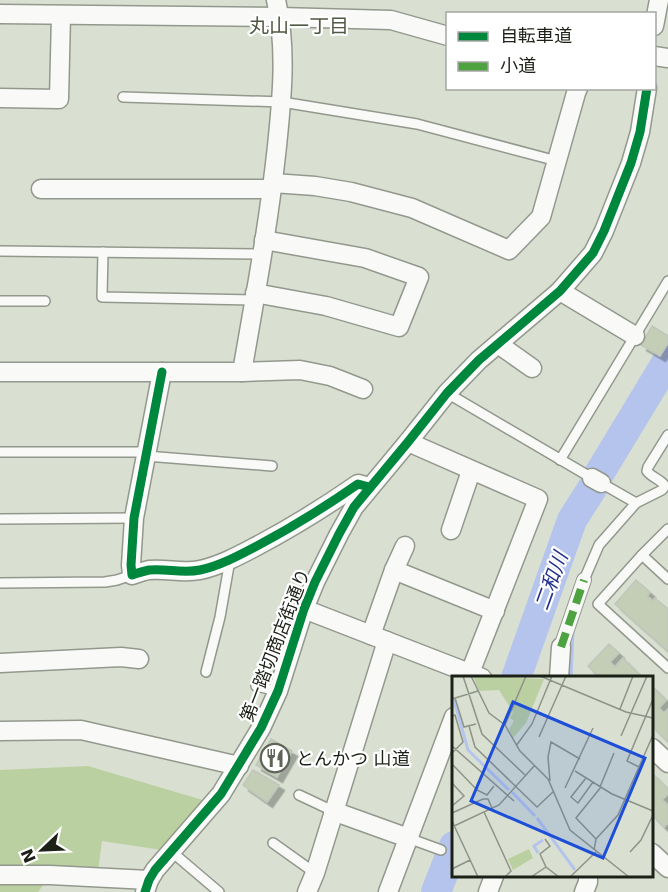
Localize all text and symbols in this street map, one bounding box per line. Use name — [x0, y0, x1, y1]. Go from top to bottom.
legend — [446, 12, 656, 90]
district label: 丸山一丁目 — [249, 14, 349, 38]
text: 自転車道 — [500, 25, 572, 46]
text: 小道 — [500, 55, 536, 76]
water label: 二和川 — [529, 547, 573, 613]
street label: 第一踏切商店街通り — [236, 566, 314, 724]
inset map — [452, 676, 653, 877]
restaurant icon: とんかつ 山道 — [259, 742, 291, 774]
place label: とんかつ 山道 — [296, 748, 410, 769]
north arrow — [12, 820, 72, 880]
text: N — [17, 846, 40, 866]

